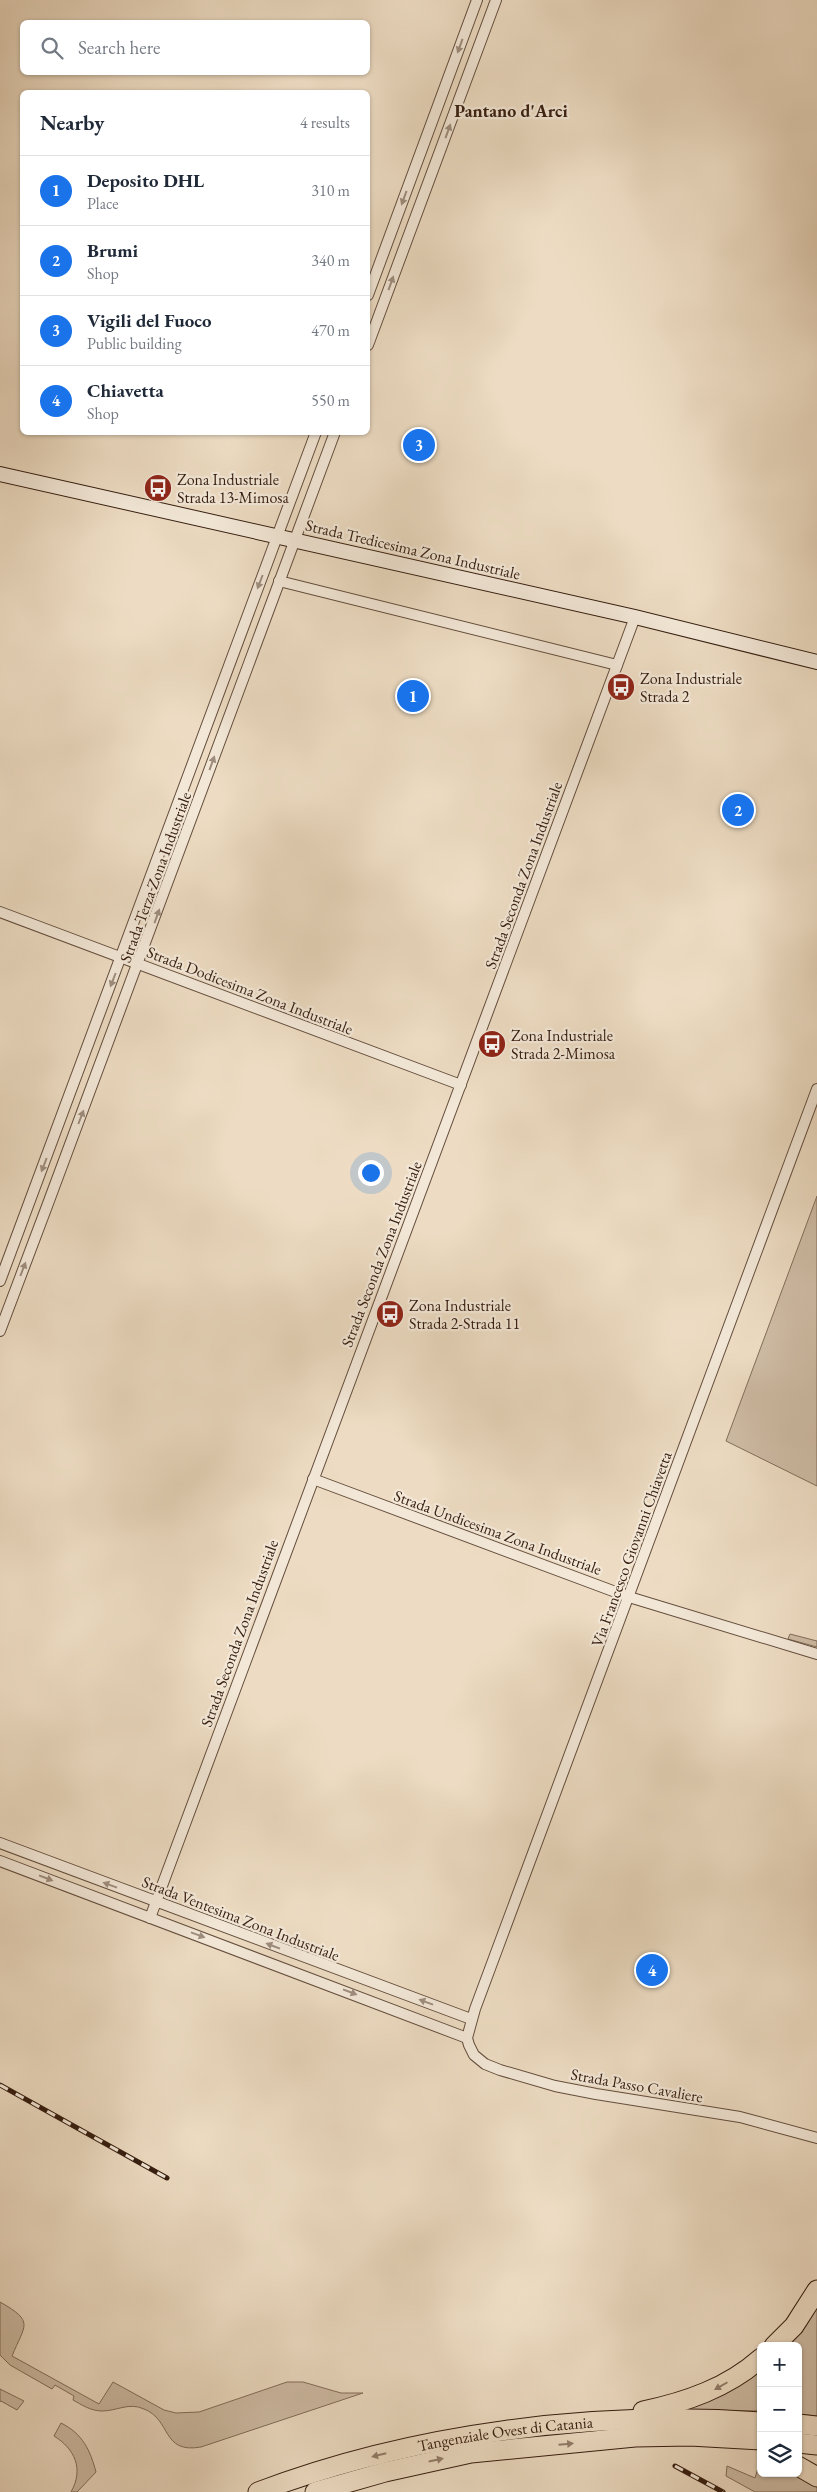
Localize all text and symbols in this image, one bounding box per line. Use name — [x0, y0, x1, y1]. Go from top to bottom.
search box — [20, 20, 370, 75]
icon: search — [38, 34, 66, 62]
text: Search here — [78, 35, 160, 60]
one-way arrow — [456, 38, 464, 53]
district label: Pantano d'Arci — [454, 99, 568, 122]
text: Nearby — [40, 109, 104, 136]
text: 4 results — [300, 112, 350, 133]
one-way arrow — [444, 123, 452, 138]
text: Deposito DHL — [87, 168, 204, 193]
text: 1 — [52, 180, 60, 201]
text: 310 m — [311, 180, 350, 201]
one-way arrow — [400, 191, 408, 206]
text: Place — [87, 193, 119, 214]
text: Brumi — [87, 238, 138, 263]
text: 2 — [52, 250, 60, 271]
text: 340 m — [311, 250, 350, 271]
text: Shop — [87, 263, 119, 284]
one-way arrow — [387, 275, 395, 290]
text: Vigili del Fuoco — [87, 308, 212, 333]
text: 3 — [52, 320, 60, 341]
text: 470 m — [311, 320, 350, 341]
text: Public building — [87, 333, 182, 354]
text: Chiavetta — [87, 378, 164, 403]
text: 4 — [52, 390, 60, 411]
text: 550 m — [311, 390, 350, 411]
text: Shop — [87, 403, 119, 424]
pin: 3 — [403, 426, 435, 464]
place label: Zona Industriale Strada 13-Mimosa — [177, 469, 289, 508]
bus stop icon: Zona Industriale Strada 13-Mimosa — [143, 473, 173, 503]
street label: Strada Tredicesima Zona Industriale — [303, 515, 522, 584]
one-way arrow — [256, 575, 264, 590]
place label: Zona Industriale Strada 2 — [640, 668, 742, 707]
bus stop icon: Zona Industriale Strada 2 — [606, 672, 636, 702]
pin: 1 — [397, 677, 429, 715]
one-way arrow — [208, 755, 216, 770]
street label: Strada Seconda Zona Industriale — [480, 779, 567, 972]
street label: Strada Terza Zona Industriale — [115, 789, 196, 965]
pin: 2 — [722, 791, 754, 829]
one-way arrow — [153, 908, 161, 923]
street label: Strada Dodicesima Zona Industriale — [144, 941, 356, 1040]
one-way arrow — [109, 973, 116, 988]
place label: Zona Industriale Strada 2-Mimosa — [511, 1025, 616, 1064]
bus stop icon: Zona Industriale Strada 2-Mimosa — [477, 1029, 507, 1059]
one-way arrow — [78, 1110, 85, 1125]
one-way arrow — [40, 1158, 47, 1173]
street label: Strada Seconda Zona Industriale — [336, 1158, 427, 1350]
your location — [358, 1160, 384, 1186]
one-way arrow — [20, 1262, 28, 1277]
place label: Zona Industriale Strada 2-Strada 11 — [409, 1295, 520, 1334]
bus stop icon: Zona Industriale Strada 2-Strada 11 — [375, 1299, 405, 1329]
street label: Via Francesco Giovanni Chiavetta — [586, 1448, 677, 1650]
street label: Strada Undicesima Zona Industriale — [391, 1485, 605, 1580]
street label: Strada Seconda Zona Industriale — [196, 1537, 283, 1730]
street label: Strada Ventesima Zona Industriale — [139, 1871, 343, 1966]
one-way arrow — [38, 1875, 53, 1882]
one-way arrow — [102, 1881, 117, 1889]
one-way arrow — [191, 1931, 206, 1939]
one-way arrow — [266, 1942, 280, 1950]
pin: 4 — [636, 1951, 668, 1989]
one-way arrow — [343, 1988, 358, 1996]
one-way arrow — [418, 1998, 433, 2005]
street label: Strada Passo Cavaliere — [569, 2064, 705, 2107]
map controls — [757, 2342, 802, 2477]
button: + — [757, 2342, 802, 2387]
one-way arrow — [714, 2381, 727, 2390]
button: − — [757, 2387, 802, 2432]
street label: Tangenziale Ovest di Catania — [416, 2412, 594, 2456]
button: layers — [757, 2432, 802, 2477]
one-way arrow — [558, 2440, 574, 2448]
one-way arrow — [372, 2451, 387, 2459]
one-way arrow — [428, 2456, 444, 2464]

